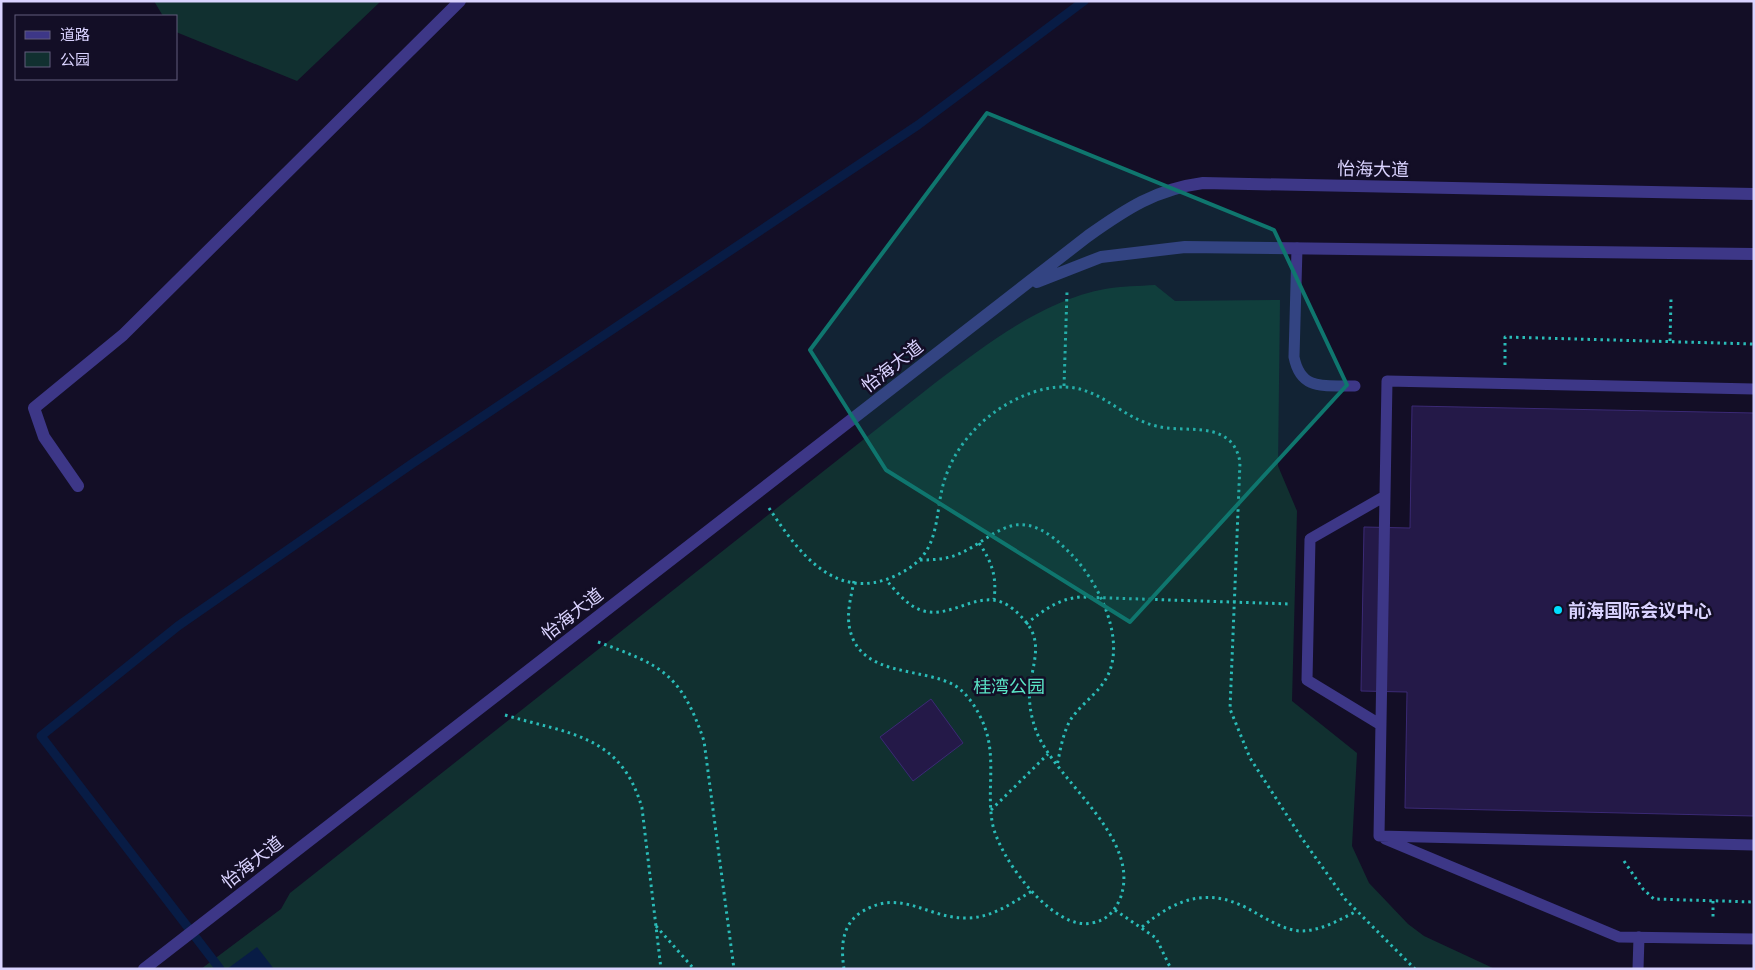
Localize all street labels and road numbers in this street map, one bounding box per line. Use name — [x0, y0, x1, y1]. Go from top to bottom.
street label: 怡海大道 — [1337, 157, 1409, 181]
street label: 怡海大道 — [857, 335, 927, 397]
street label: 怡海大道 — [537, 583, 607, 645]
street label: 怡海大道 — [217, 831, 287, 893]

